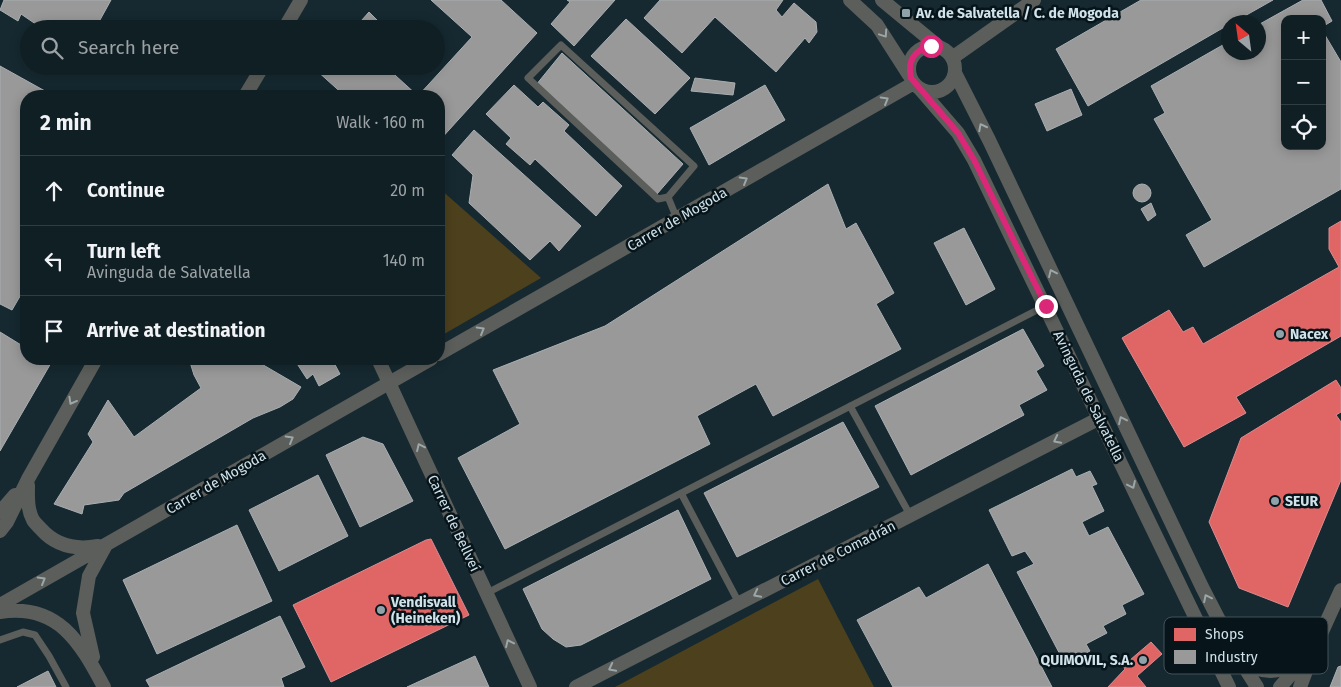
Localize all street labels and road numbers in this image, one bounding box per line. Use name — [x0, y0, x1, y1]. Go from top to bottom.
street label: Carrer de Mogoda — [624, 184, 730, 255]
street label: Avinguda de Salvatella — [1049, 328, 1128, 464]
street label: Carrer de Mogoda — [163, 447, 269, 518]
street label: Carrer de Bellveí — [424, 472, 483, 574]
street label: Carrer de Comadrán — [778, 517, 898, 590]

